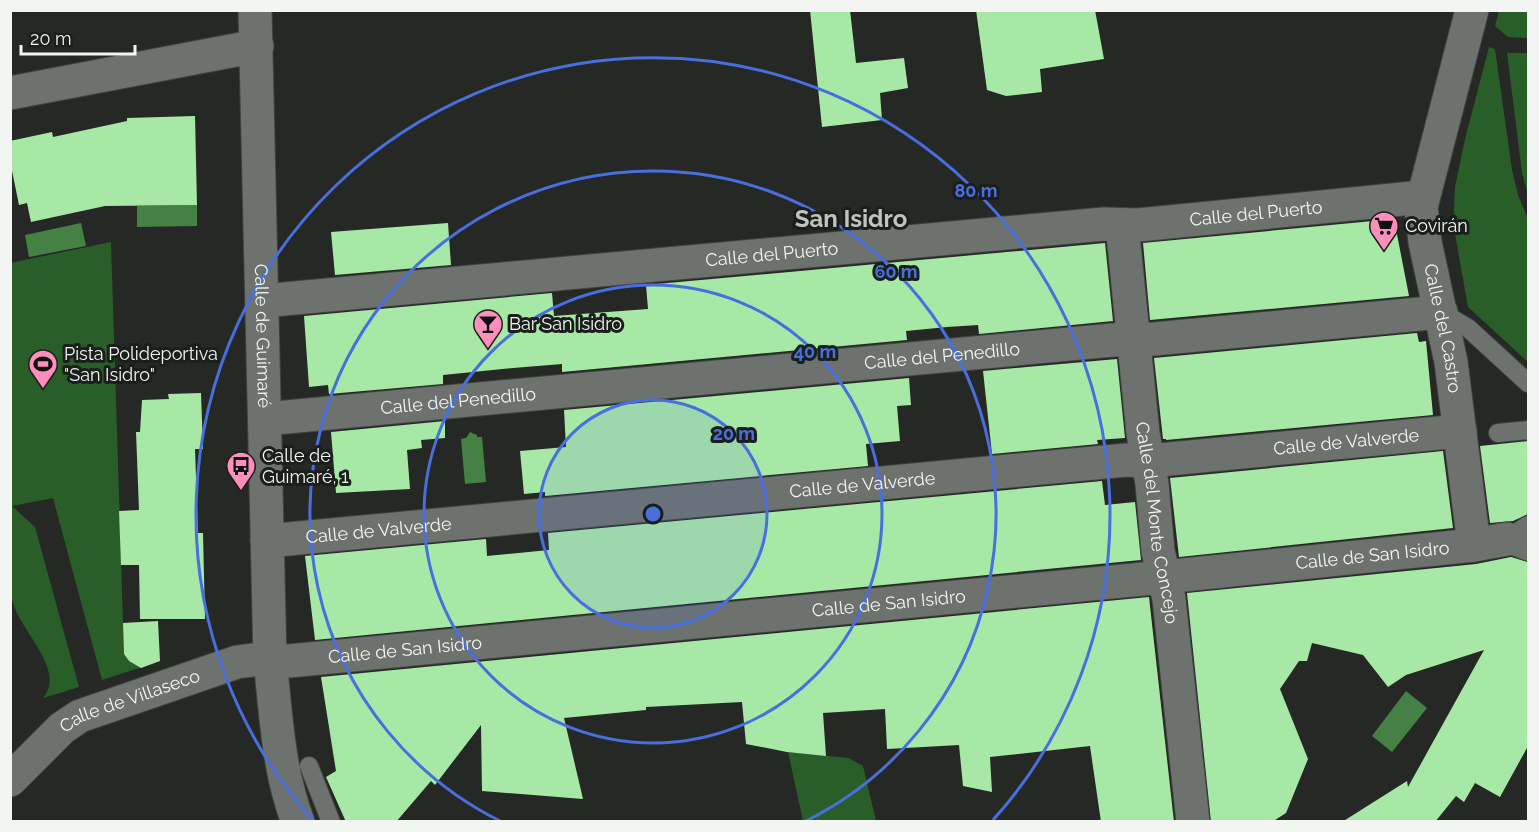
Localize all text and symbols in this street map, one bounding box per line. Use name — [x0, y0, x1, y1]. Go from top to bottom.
scale bar — [21, 18, 135, 56]
text: 20 m — [30, 28, 72, 49]
text: 80 m — [954, 180, 998, 201]
street label: Calle del Puerto — [1188, 196, 1323, 230]
district label: San Isidro — [795, 204, 907, 233]
supermarket icon: Covirán — [1368, 210, 1400, 252]
place label: Covirán — [1405, 215, 1468, 236]
street label: Calle del Puerto — [704, 237, 839, 270]
text: 60 m — [874, 261, 918, 282]
street label: Calle del Castro — [1420, 262, 1466, 395]
street label: Calle de Guimaré — [251, 264, 275, 409]
bar icon: Bar San Isidro — [472, 308, 504, 350]
place label: Bar San Isidro — [509, 313, 622, 334]
street label: Calle del Penedillo — [863, 338, 1021, 373]
text: 40 m — [794, 341, 836, 362]
place label: Pista Polideportiva "San Isidro" — [64, 343, 218, 385]
sports icon: Pista Polideportiva "San Isidro" — [27, 348, 59, 390]
street label: Calle del Penedillo — [379, 383, 537, 418]
street label: Calle del Monte Concejo — [1132, 421, 1183, 625]
text: 20 m — [713, 423, 755, 444]
street label: Calle de Valverde — [1272, 424, 1420, 459]
place label: Calle de Guimaré, 1 — [262, 445, 349, 487]
bus stop icon: Calle de Guimaré, 1 — [225, 450, 257, 492]
street label: Calle de Valverde — [788, 467, 937, 502]
centre of rings — [643, 504, 663, 524]
street label: Calle de Valverde — [305, 513, 453, 547]
street label: Calle de San Isidro — [1295, 537, 1450, 573]
street label: Calle de San Isidro — [811, 585, 967, 621]
street label: Calle de San Isidro — [327, 632, 483, 667]
street label: Calle de Villaseco — [55, 664, 203, 737]

